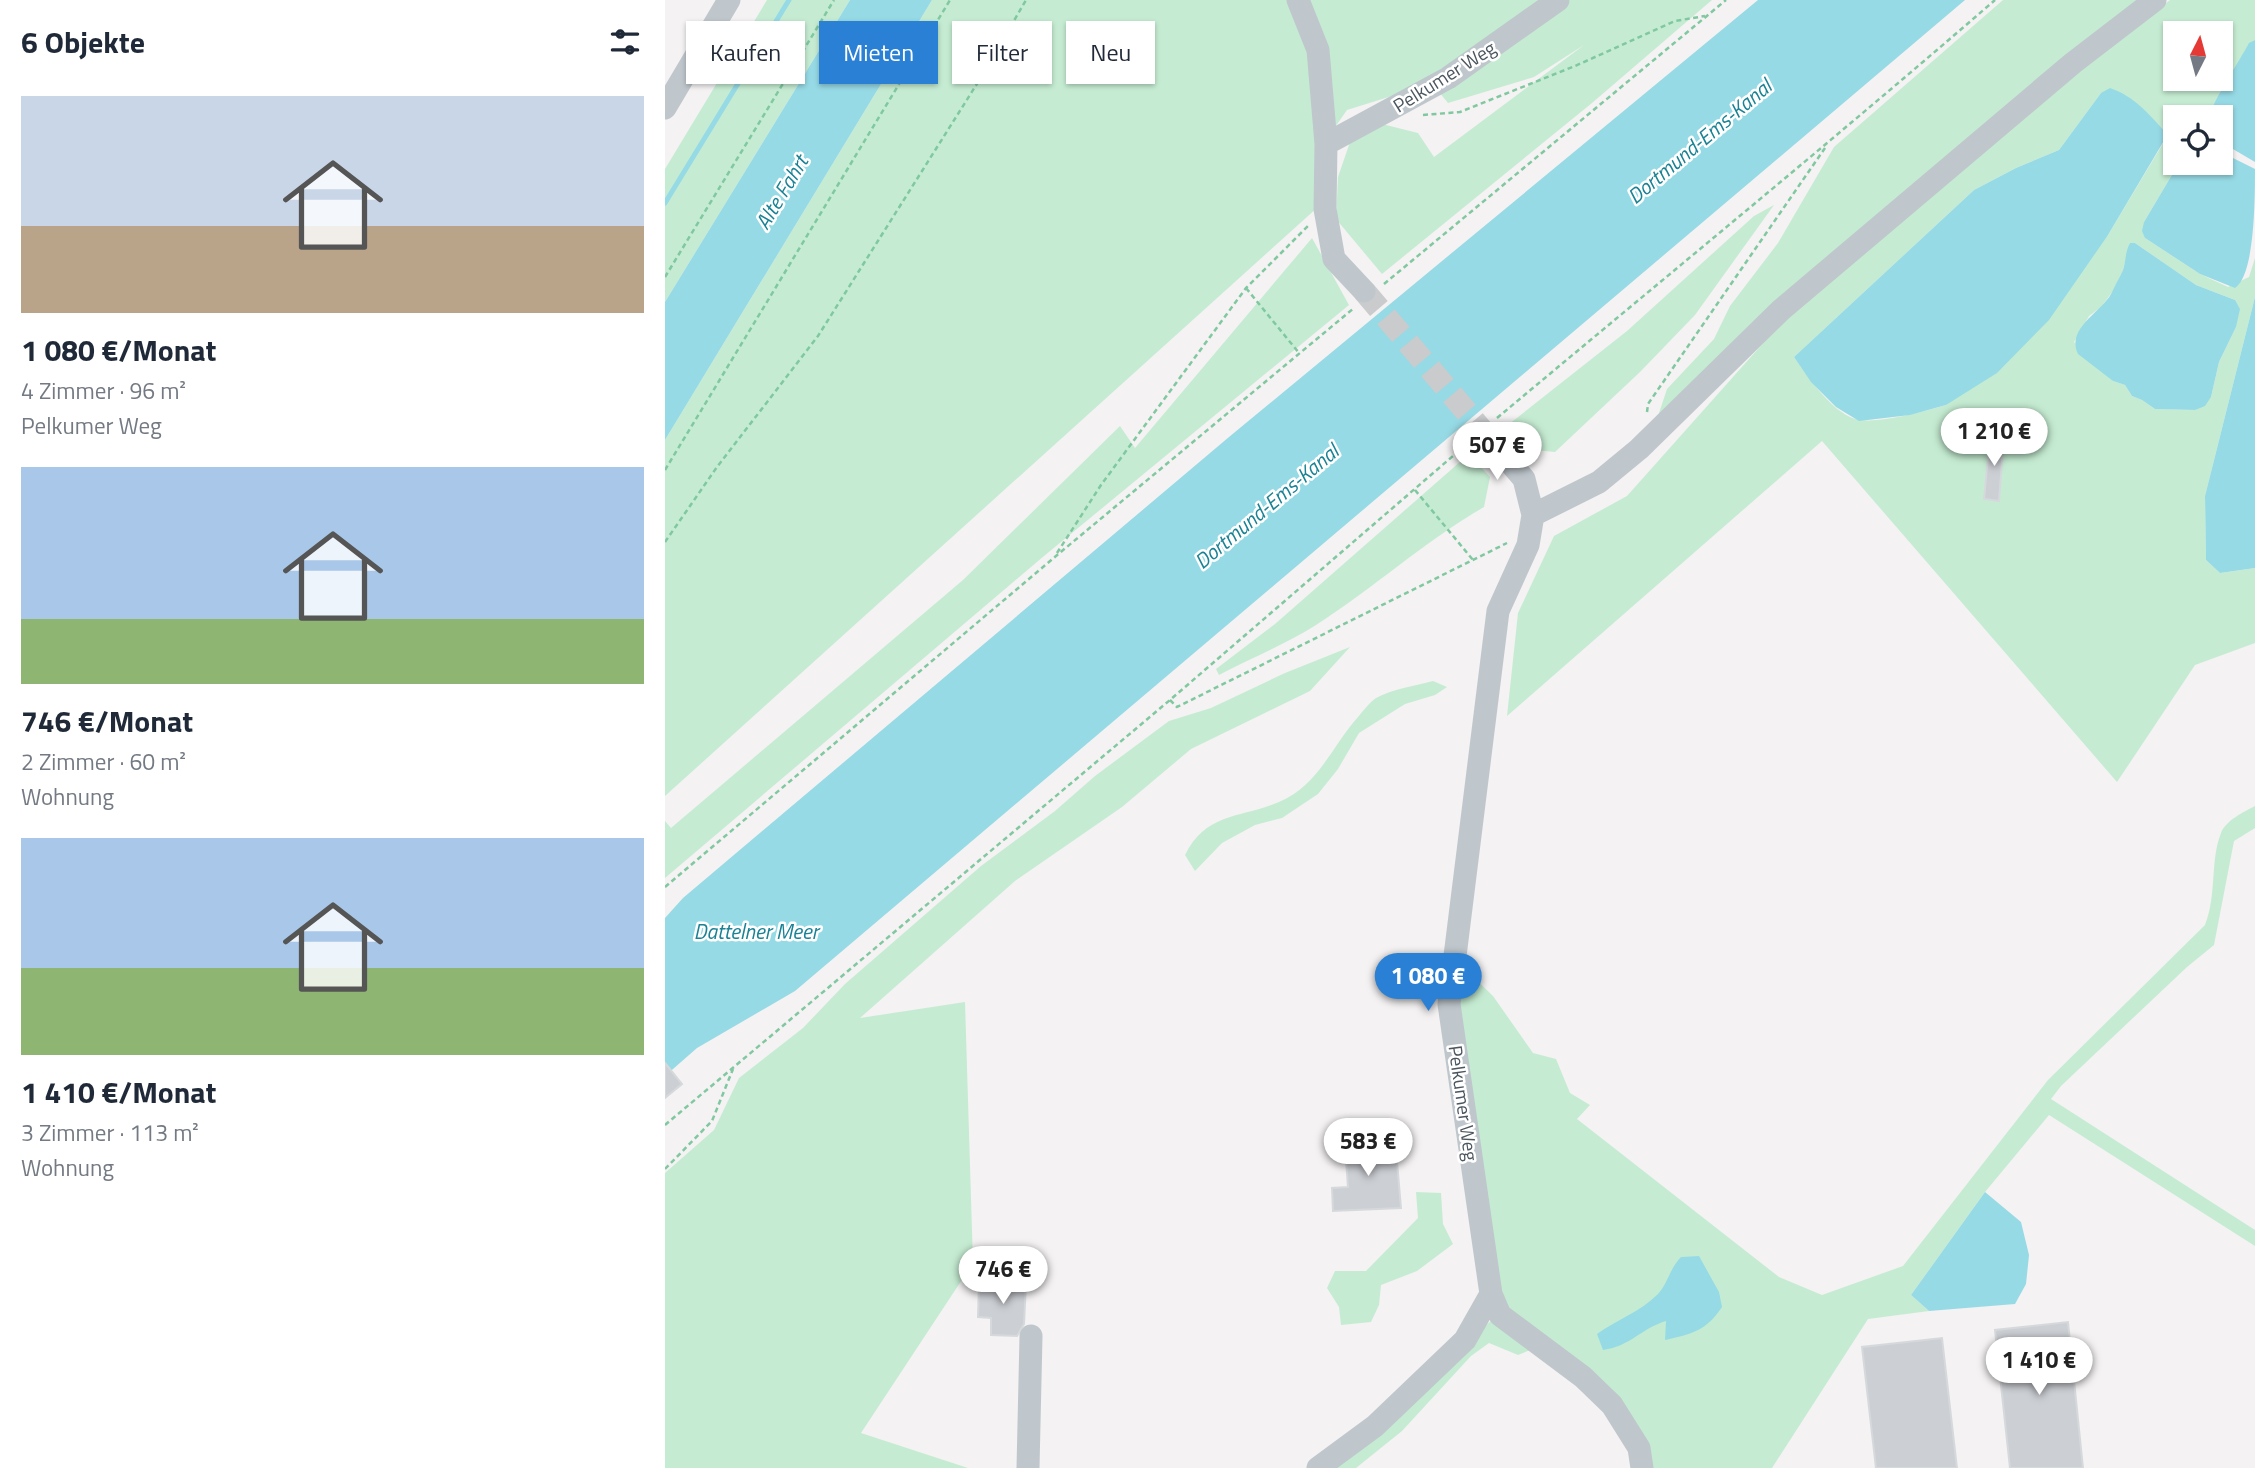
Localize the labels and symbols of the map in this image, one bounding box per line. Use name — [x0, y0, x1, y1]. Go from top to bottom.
north arrow — [2163, 21, 2233, 91]
street label: Pelkumer Weg — [1387, 33, 1501, 119]
water label: Dortmund-Ems-Kanal — [1620, 69, 1780, 211]
water label: Alte Fahrt — [746, 147, 817, 235]
pin: 1 210 € — [1929, 408, 2059, 468]
pin: 507 € — [1448, 422, 1546, 482]
water label: Dortmund-Ems-Kanal — [1187, 434, 1347, 576]
water label: Dattelner Meer — [694, 915, 821, 947]
pin: 1 080 € — [1363, 954, 1493, 1013]
street label: Pelkumer Weg — [1442, 1043, 1486, 1163]
pin: 583 € — [1319, 1118, 1417, 1178]
pin: 746 € — [954, 1246, 1052, 1306]
pin: 1 410 € — [1974, 1338, 2104, 1397]

